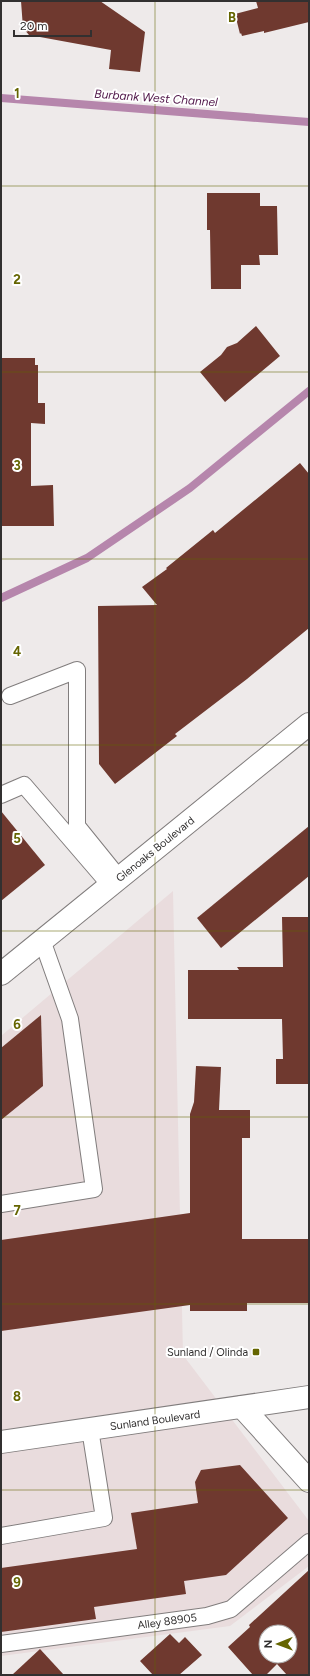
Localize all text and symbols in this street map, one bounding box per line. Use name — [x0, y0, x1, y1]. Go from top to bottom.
text: B — [228, 10, 236, 25]
scale bar — [14, 12, 91, 38]
text: 20 m — [20, 19, 48, 33]
text: 1 — [14, 86, 20, 101]
water label: Burbank West Channel — [94, 87, 218, 109]
text: 2 — [13, 272, 21, 287]
text: 3 — [13, 458, 21, 473]
text: 4 — [13, 644, 21, 659]
street label: Glenoaks Boulevard — [114, 814, 197, 885]
text: 5 — [13, 831, 21, 846]
text: 6 — [13, 1017, 21, 1032]
text: 7 — [13, 1203, 21, 1218]
place label: Sunland / Olinda — [167, 1346, 248, 1359]
marker: Sunland / Olinda — [251, 1347, 261, 1357]
text: 8 — [13, 1389, 21, 1404]
street label: Sunland Boulevard — [109, 1408, 201, 1433]
text: 9 — [13, 1575, 21, 1590]
street label: Alley 88905 — [137, 1611, 198, 1632]
north arrow — [258, 1624, 298, 1664]
text: N — [262, 1640, 275, 1649]

